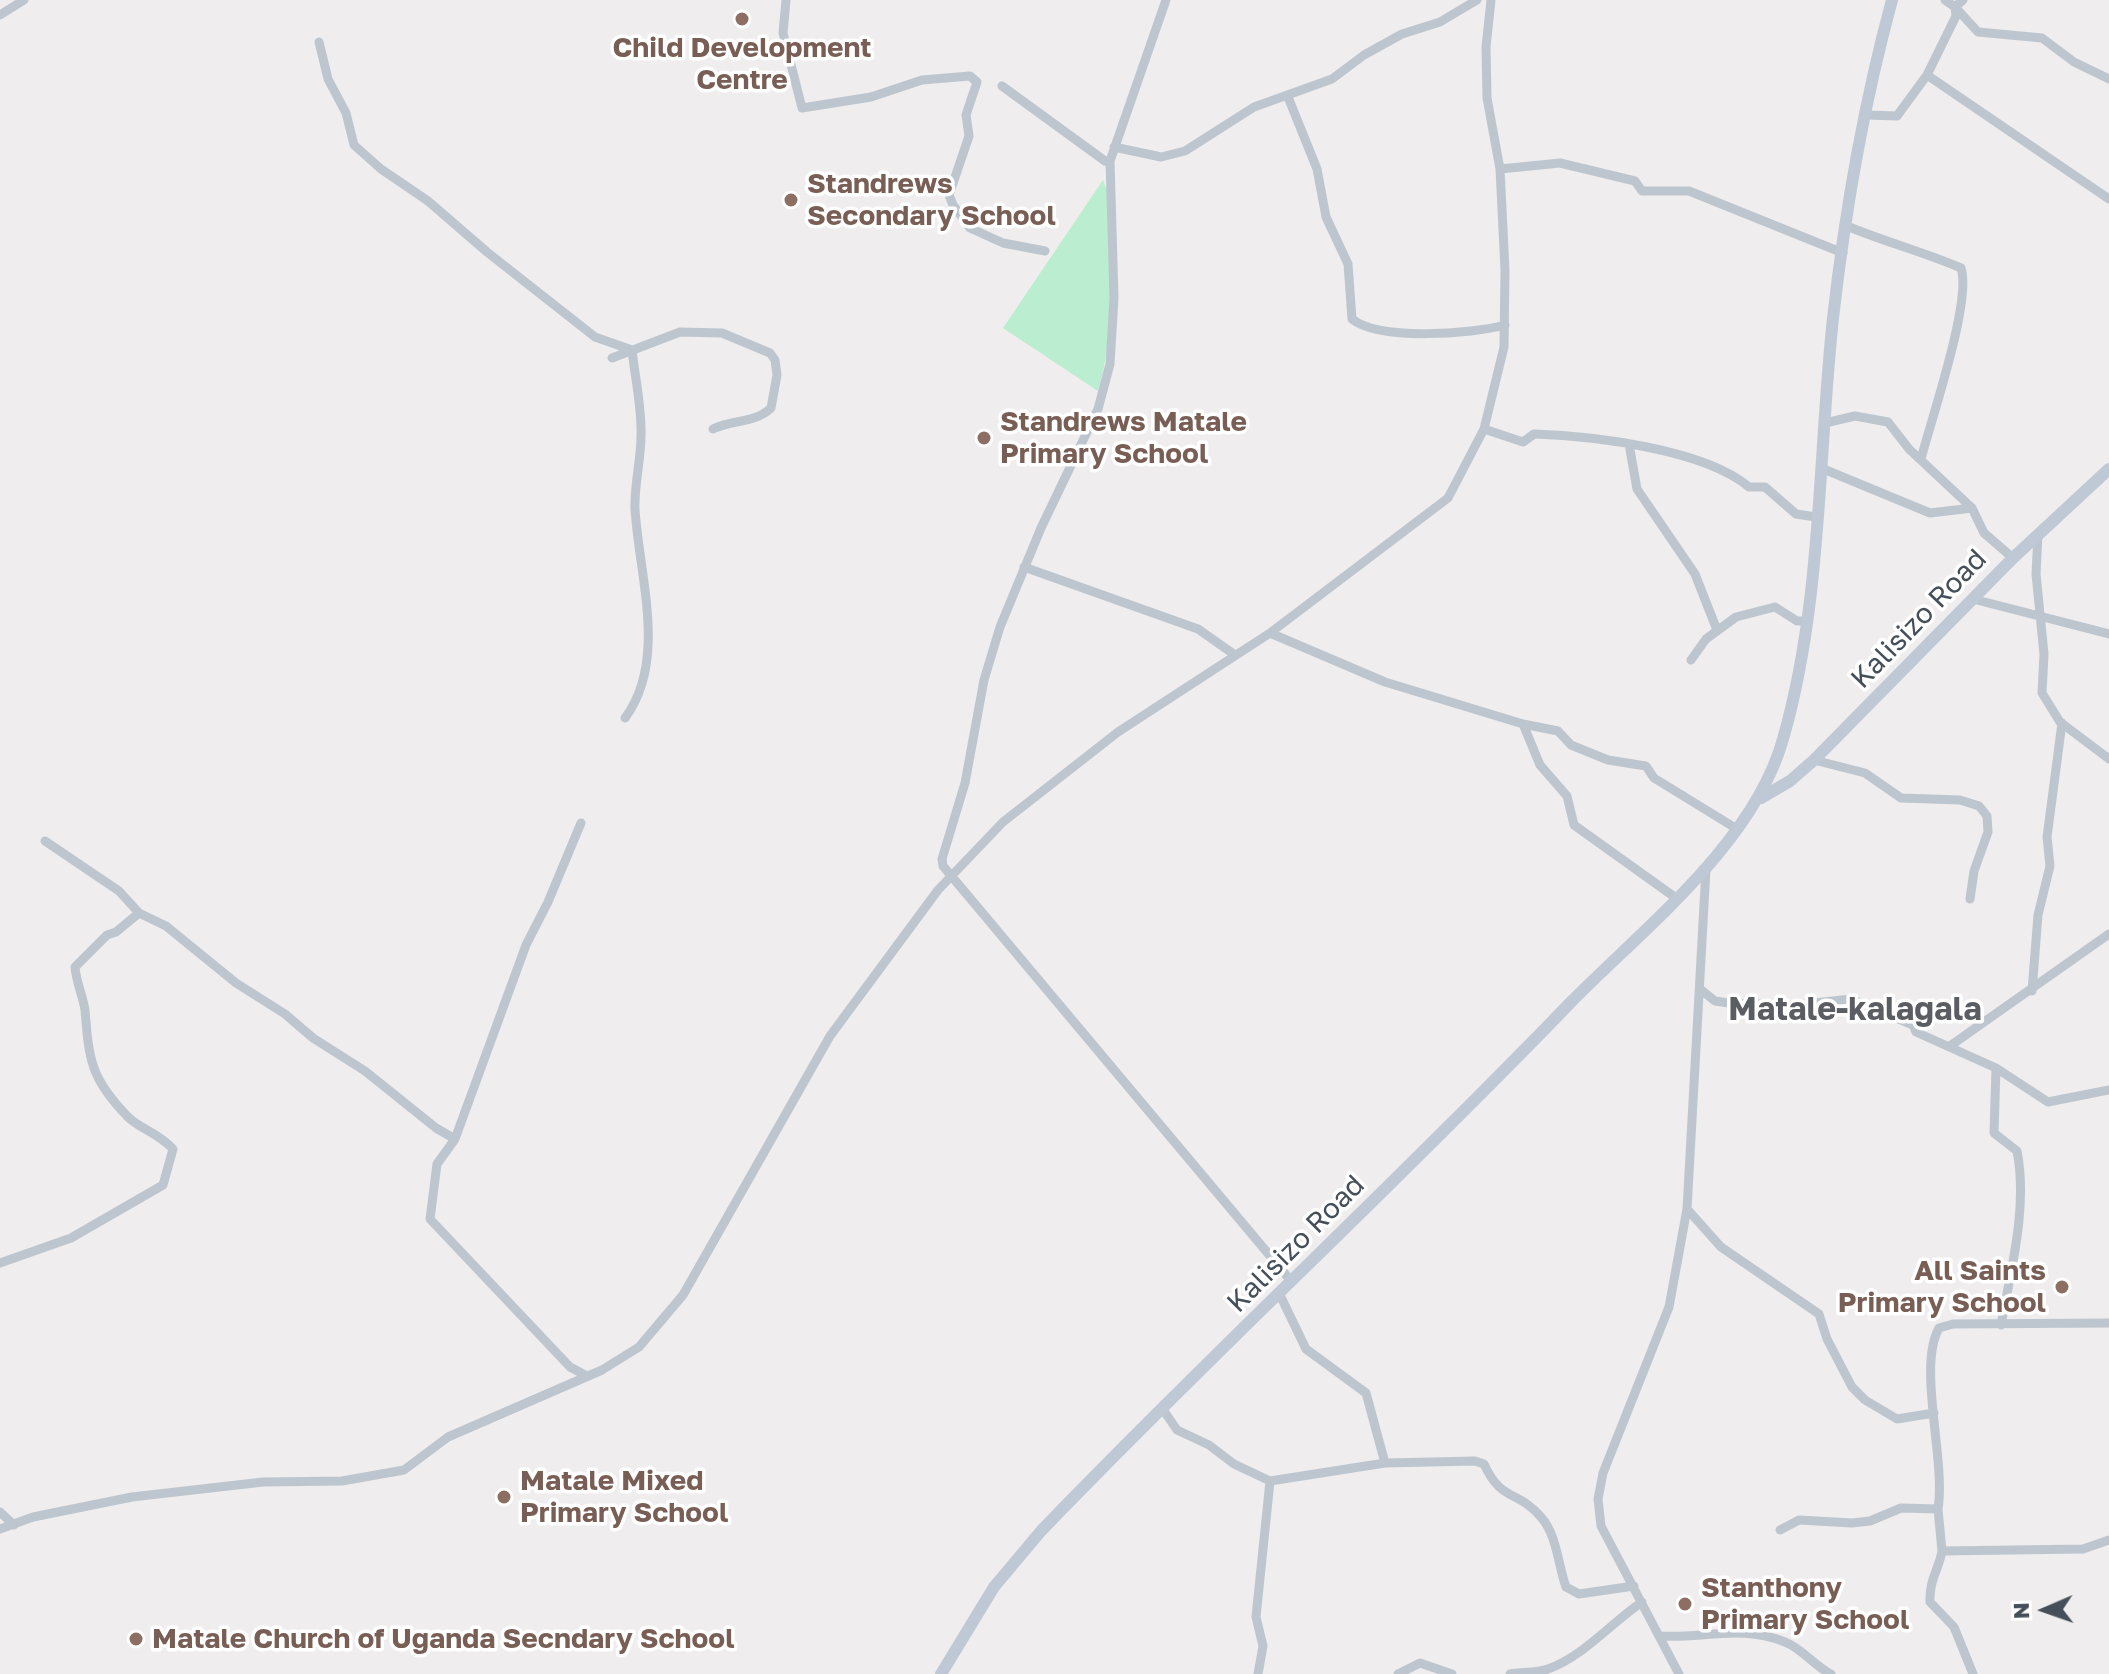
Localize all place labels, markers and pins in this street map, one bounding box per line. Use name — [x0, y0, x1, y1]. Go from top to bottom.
marker: Child Development Centre — [733, 10, 751, 28]
place label: Child Development Centre — [612, 31, 872, 97]
place label: Standrews Secondary School — [807, 167, 1056, 233]
marker: Standrews Secondary School — [782, 191, 800, 209]
place label: Standrews Matale Primary School — [1000, 405, 1247, 471]
marker: Standrews Matale Primary School — [975, 429, 993, 447]
place label: All Saints Primary School — [1838, 1254, 2046, 1320]
marker: All Saints Primary School — [2053, 1278, 2071, 1296]
place label: Matale Mixed Primary School — [520, 1464, 728, 1530]
marker: Matale Mixed Primary School — [495, 1488, 513, 1506]
place label: Stanthony Primary School — [1701, 1571, 1909, 1637]
marker: Stanthony Primary School — [1676, 1595, 1694, 1613]
place label: Matale Church of Uganda Secndary School — [152, 1622, 735, 1656]
marker: Matale Church of Uganda Secndary School — [127, 1630, 145, 1648]

